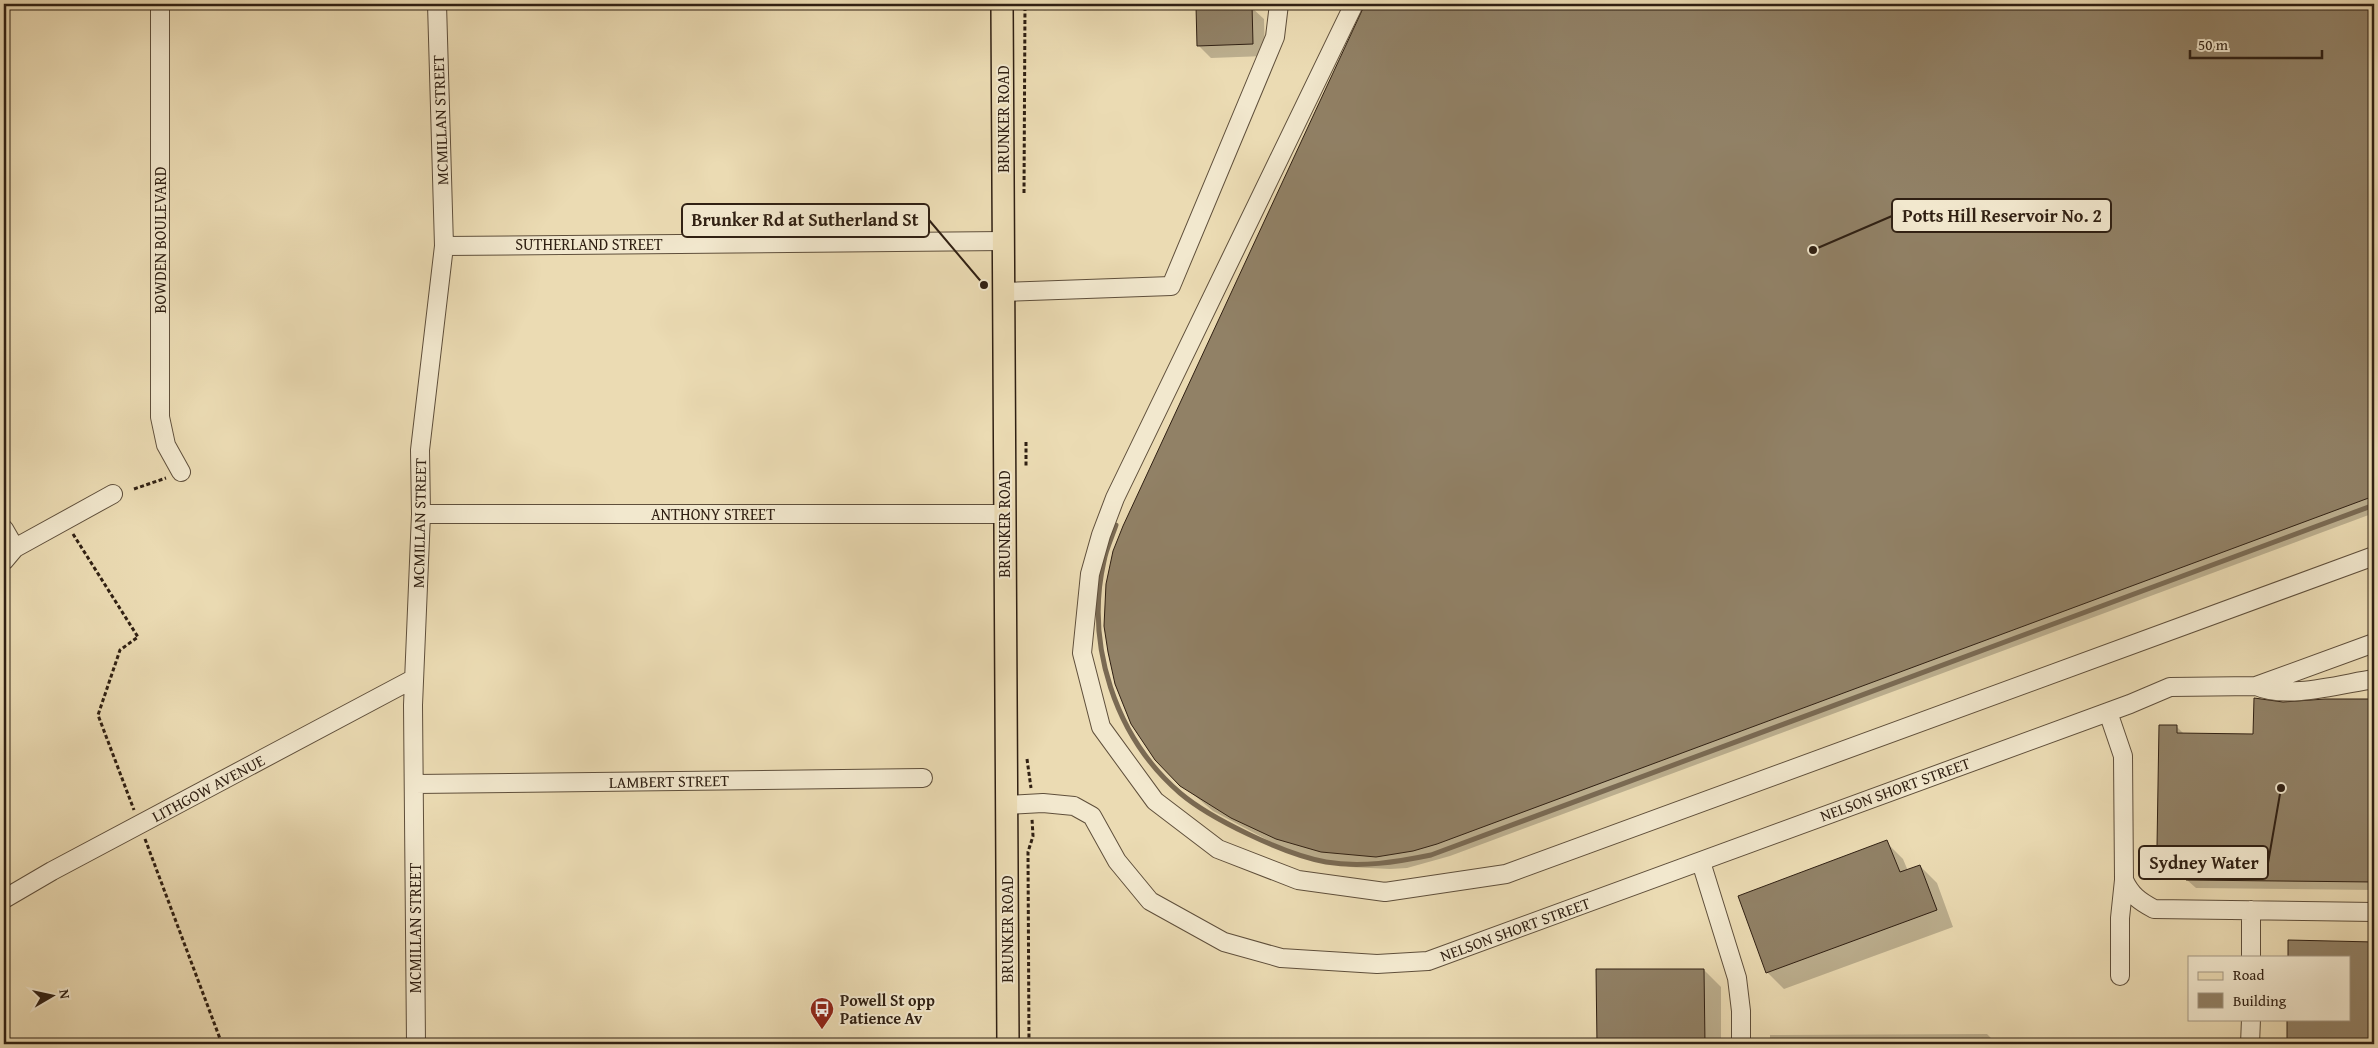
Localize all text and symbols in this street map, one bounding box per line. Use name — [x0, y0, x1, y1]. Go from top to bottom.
scale bar — [2190, 28, 2323, 60]
text: 50 m — [2198, 34, 2229, 55]
street label: MCMILLAN STREET — [426, 54, 454, 186]
street label: BRUNKER ROAD — [991, 65, 1015, 173]
street label: BOWDEN BOULEVARD — [148, 166, 172, 313]
callout: Potts Hill Reservoir No. 2 — [1892, 199, 2111, 232]
text: Potts Hill Reservoir No. 2 — [1902, 202, 2102, 229]
callout: Brunker Rd at Sutherland St — [682, 204, 929, 237]
text: Brunker Rd at Sutherland St — [691, 206, 919, 233]
street label: SUTHERLAND STREET — [515, 232, 663, 256]
street label: MCMILLAN STREET — [406, 458, 432, 588]
street label: BRUNKER ROAD — [992, 470, 1016, 578]
street label: ANTHONY STREET — [651, 502, 775, 526]
street label: LITHGOW AVENUE — [147, 748, 269, 828]
street label: NELSON SHORT STREET — [1816, 751, 1974, 827]
street label: LAMBERT STREET — [609, 768, 729, 794]
callout: Sydney Water — [2139, 846, 2268, 879]
text: Sydney Water — [2149, 849, 2259, 876]
street label: MCMILLAN STREET — [403, 863, 427, 993]
street label: BRUNKER ROAD — [995, 875, 1019, 983]
street label: NELSON SHORT STREET — [1436, 891, 1594, 967]
legend — [2188, 956, 2350, 1020]
text: Road — [2233, 964, 2264, 985]
north arrow — [28, 970, 78, 1020]
text: N — [54, 988, 76, 1001]
place label: Powell St opp Patience Av — [840, 988, 935, 1030]
text: Building — [2233, 990, 2287, 1011]
bus stop icon: Powell St opp Patience Av — [809, 996, 835, 1030]

